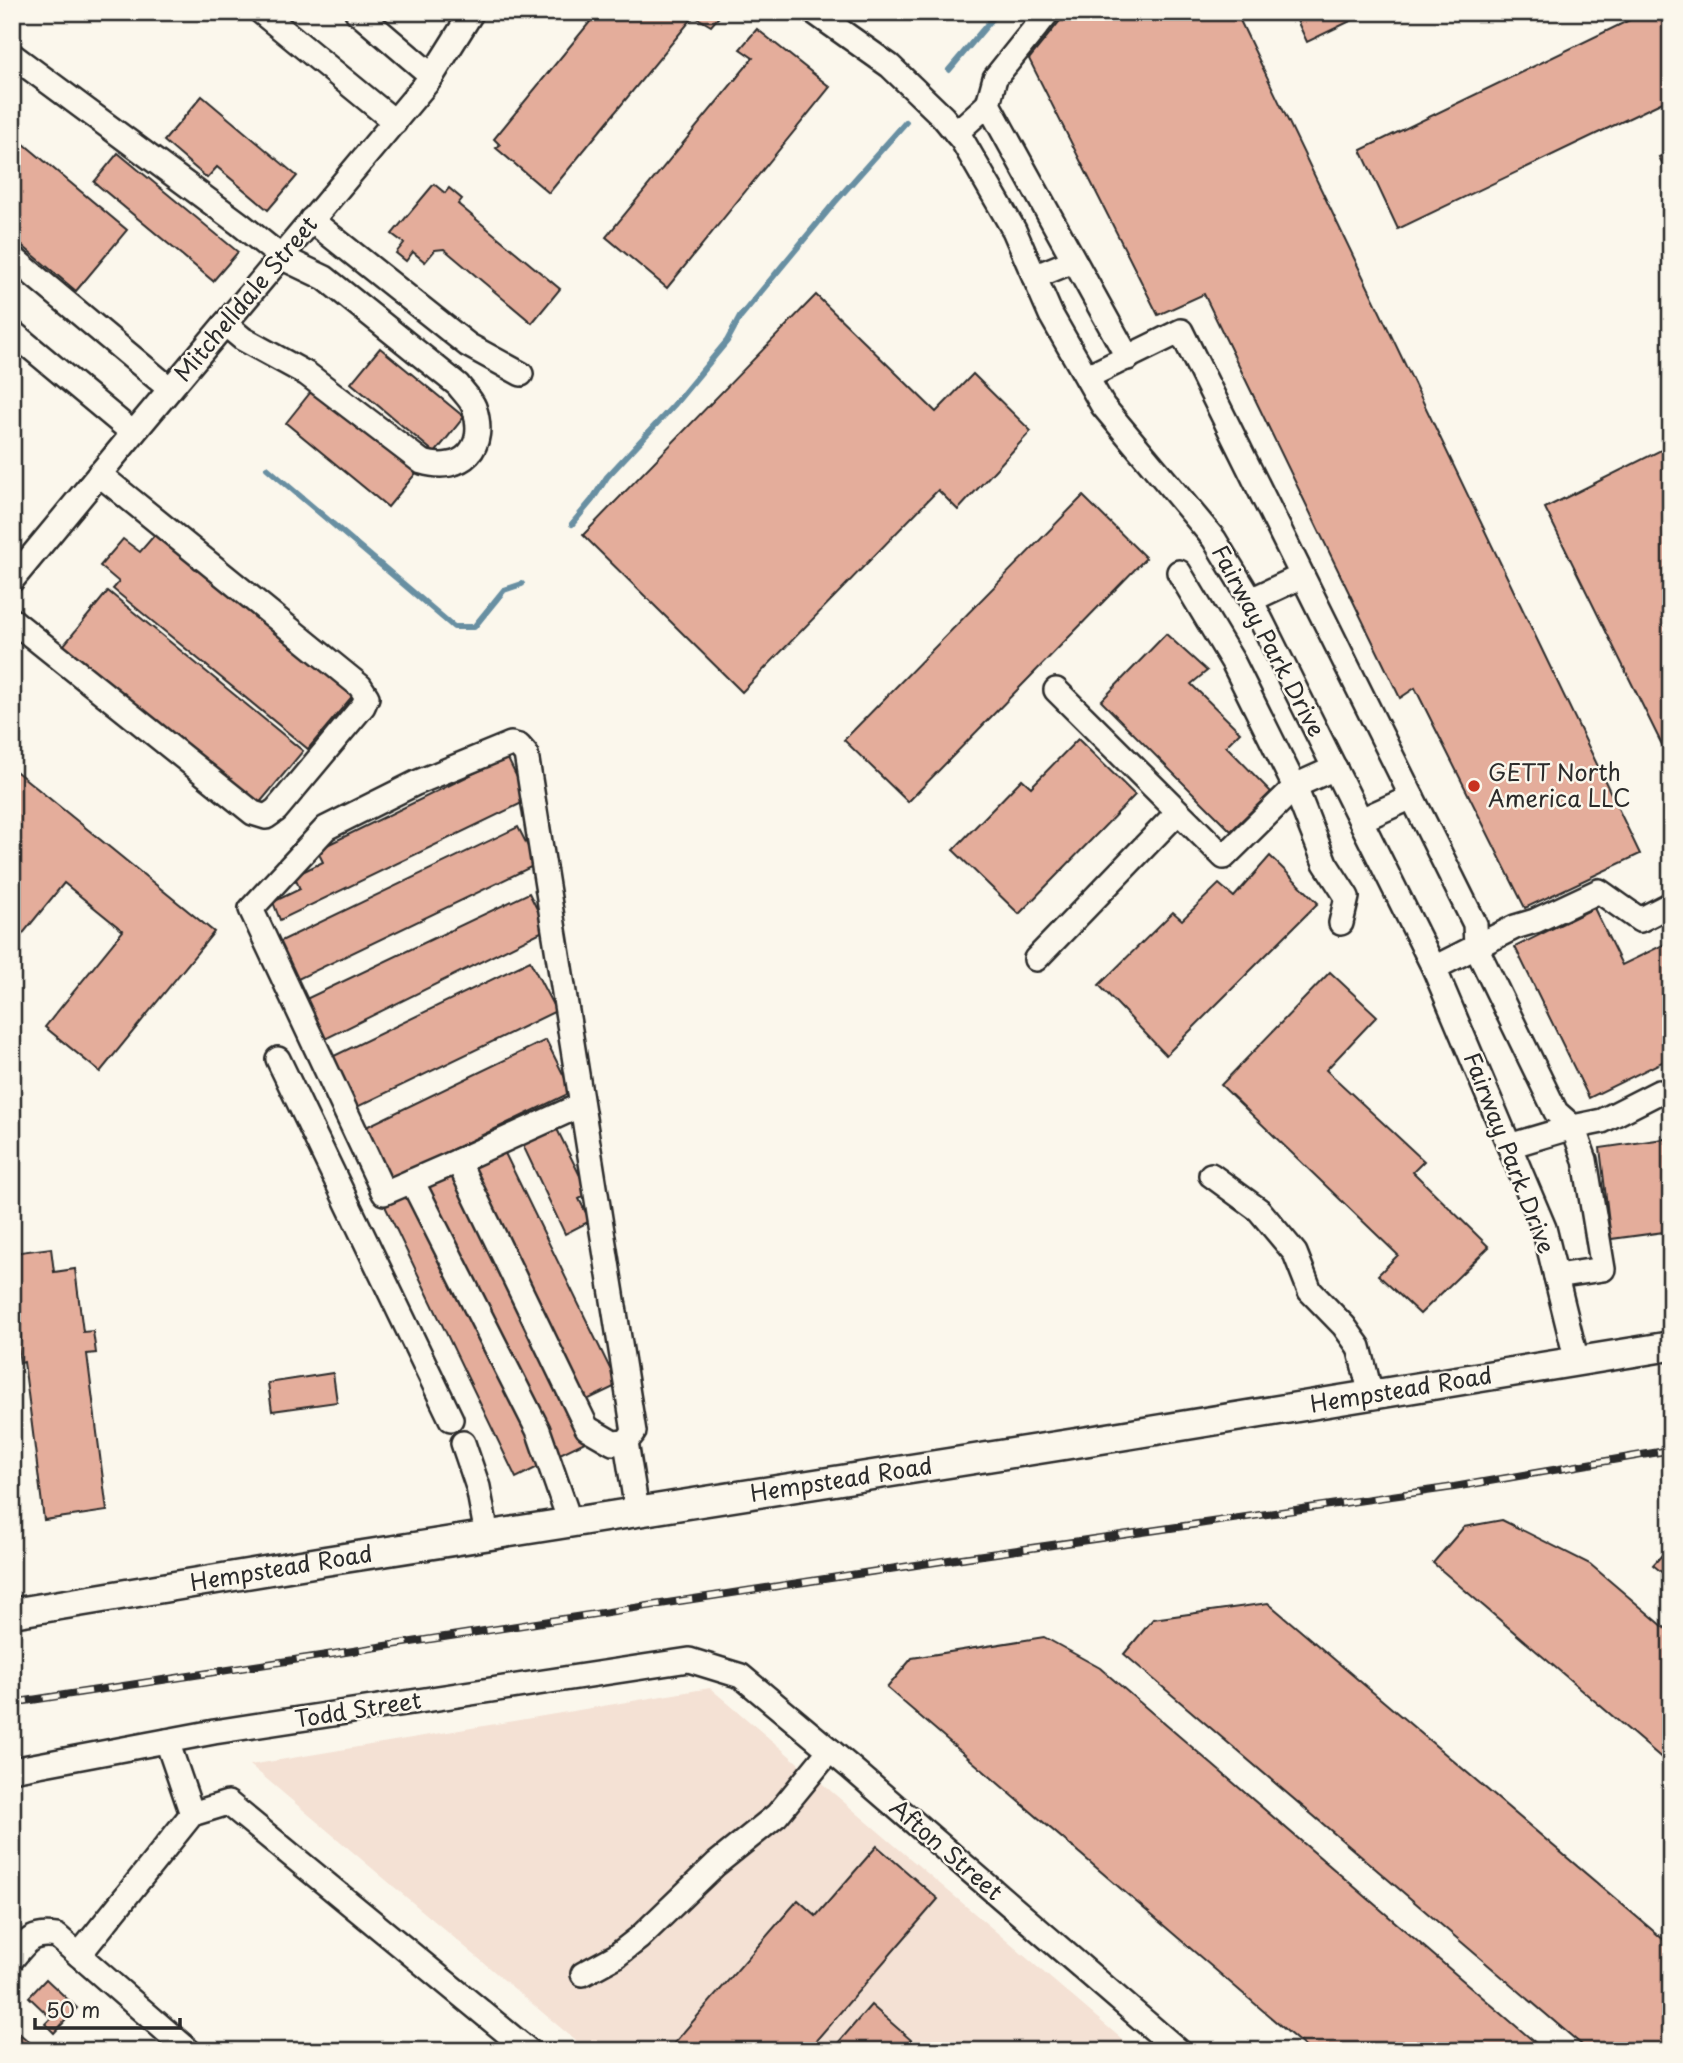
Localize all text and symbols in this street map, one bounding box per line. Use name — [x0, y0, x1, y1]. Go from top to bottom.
street label: Mitchelldale Street — [165, 207, 325, 389]
street label: Fairway Park Drive — [1204, 538, 1335, 743]
place label: GETT North America LLC — [1488, 754, 1631, 815]
marker: GETT North America LLC — [1466, 778, 1482, 794]
street label: Fairway Park Drive — [1456, 1047, 1565, 1258]
street label: Hempstead Road — [1307, 1356, 1495, 1421]
street label: Hempstead Road — [748, 1447, 935, 1510]
street label: Hempstead Road — [187, 1535, 375, 1599]
street label: Todd Street — [292, 1681, 423, 1736]
street label: Afton Street — [883, 1790, 1011, 1908]
scale bar — [35, 1986, 180, 2030]
text: 50 m — [46, 1993, 100, 2025]

